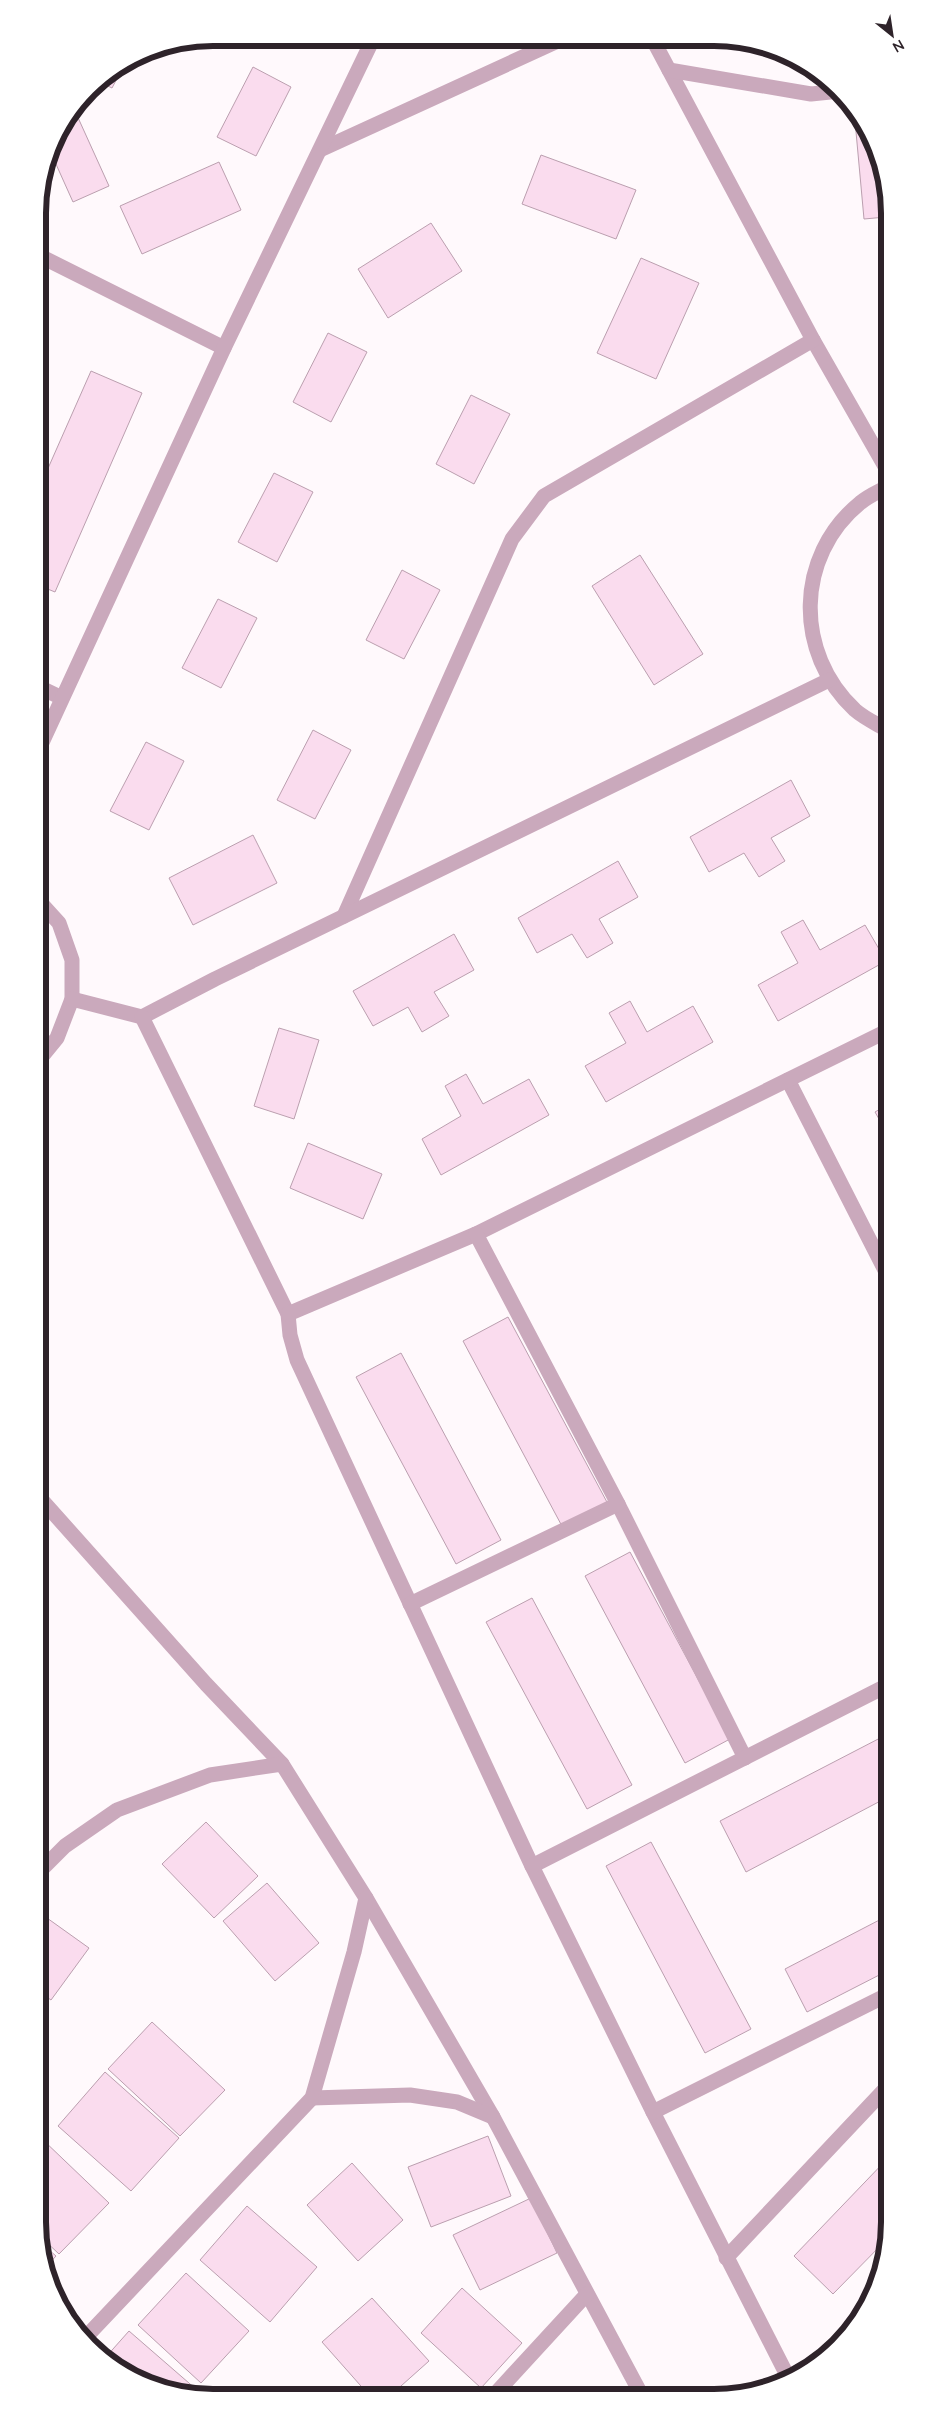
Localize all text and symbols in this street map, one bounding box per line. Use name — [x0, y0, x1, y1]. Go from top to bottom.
north arrow — [867, 10, 917, 60]
text: N — [889, 35, 908, 57]

